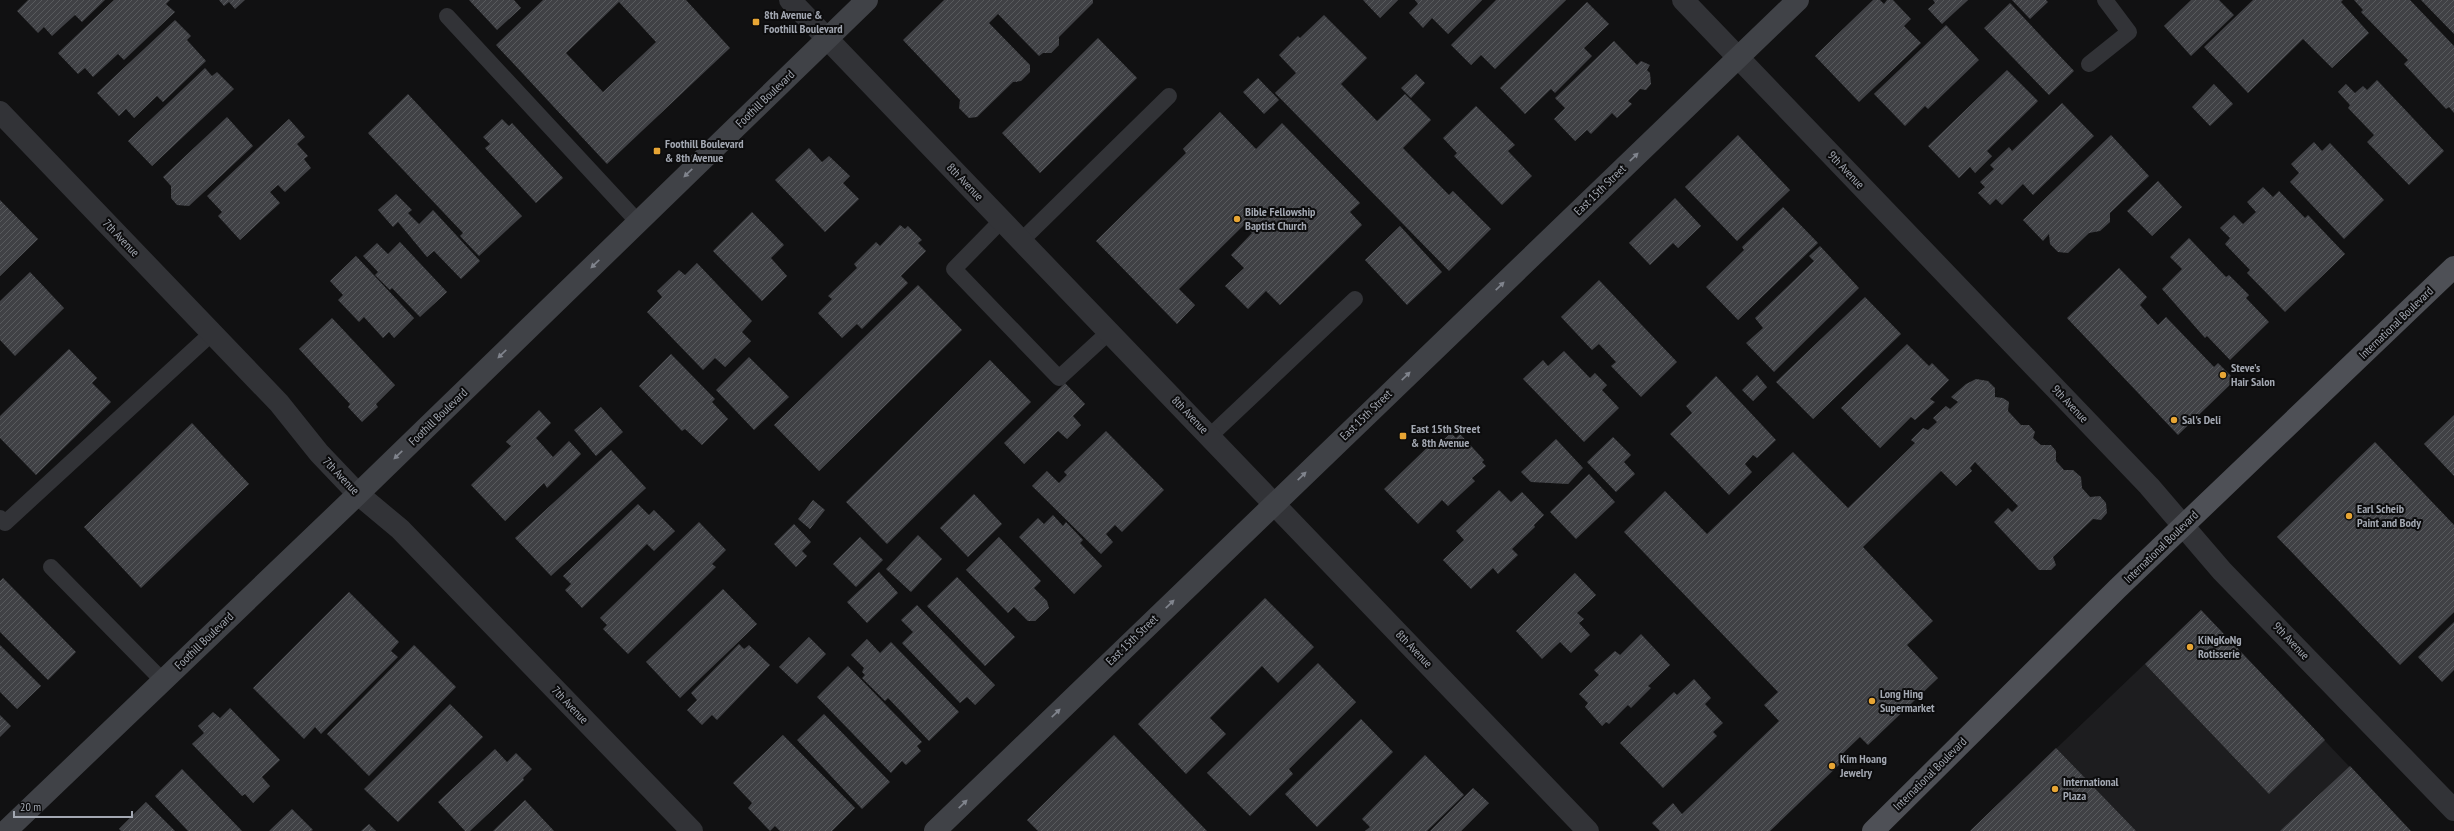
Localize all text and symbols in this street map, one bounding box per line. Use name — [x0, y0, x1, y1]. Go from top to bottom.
place label: 8th Avenue & Foothill Boulevard — [764, 7, 843, 36]
marker: 8th Avenue & Foothill Boulevard — [751, 17, 761, 27]
street label: Foothill Boulevard — [732, 67, 797, 130]
place label: Foothill Boulevard & 8th Avenue — [665, 136, 744, 165]
marker: Foothill Boulevard & 8th Avenue — [652, 146, 662, 156]
street label: 9th Avenue — [1825, 148, 1868, 192]
one-way arrow — [1629, 152, 1639, 162]
street label: 8th Avenue — [944, 160, 987, 204]
street label: East 15th Street — [1570, 161, 1629, 218]
one-way arrow — [683, 168, 693, 178]
place label: Bible Fellowship Baptist Church — [1245, 204, 1316, 233]
marker: Bible Fellowship Baptist Church — [1232, 214, 1242, 224]
street label: 7th Avenue — [100, 216, 143, 260]
one-way arrow — [590, 259, 600, 269]
one-way arrow — [1495, 281, 1505, 291]
street label: International Boulevard — [2355, 283, 2436, 362]
one-way arrow — [497, 349, 507, 359]
place label: Steve's Hair Salon — [2231, 360, 2275, 389]
marker: Steve's Hair Salon — [2218, 370, 2228, 380]
one-way arrow — [1401, 371, 1411, 381]
street label: 9th Avenue — [2049, 382, 2092, 426]
street label: Foothill Boulevard — [405, 385, 470, 448]
street label: East 15th Street — [1336, 386, 1395, 443]
street label: 8th Avenue — [1169, 393, 1212, 437]
place label: Sal's Deli — [2182, 412, 2221, 427]
marker: Sal's Deli — [2169, 415, 2179, 425]
place label: East 15th Street & 8th Avenue — [1411, 421, 1481, 450]
marker: East 15th Street & 8th Avenue — [1398, 431, 1408, 441]
one-way arrow — [393, 450, 403, 460]
street label: 7th Avenue — [320, 454, 363, 498]
one-way arrow — [1297, 471, 1307, 481]
place label: Earl Scheib Paint and Body — [2357, 501, 2421, 530]
street label: International Boulevard — [2120, 507, 2201, 586]
marker: Earl Scheib Paint and Body — [2344, 511, 2354, 521]
one-way arrow — [1165, 599, 1175, 608]
street label: Foothill Boulevard — [171, 609, 236, 672]
street label: East 15th Street — [1102, 611, 1161, 668]
street label: 9th Avenue — [2270, 619, 2313, 663]
street label: 8th Avenue — [1393, 627, 1436, 671]
place label: KiNgKoNg Rotisserie — [2198, 632, 2242, 661]
marker: KiNgKoNg Rotisserie — [2185, 642, 2195, 652]
street label: 7th Avenue — [549, 683, 592, 727]
place label: Long Hing Supermarket — [1880, 686, 1935, 715]
marker: Long Hing Supermarket — [1867, 696, 1877, 706]
one-way arrow — [1051, 709, 1061, 718]
street label: International Boulevard — [1890, 734, 1969, 813]
place label: Kim Hoang Jewelry — [1839, 751, 1887, 780]
marker: Kim Hoang Jewelry — [1827, 761, 1837, 771]
place label: International Plaza — [2063, 774, 2119, 803]
marker: International Plaza — [2050, 784, 2060, 794]
scale bar — [14, 793, 132, 819]
text: 20 m — [20, 799, 41, 814]
one-way arrow — [958, 799, 968, 809]

